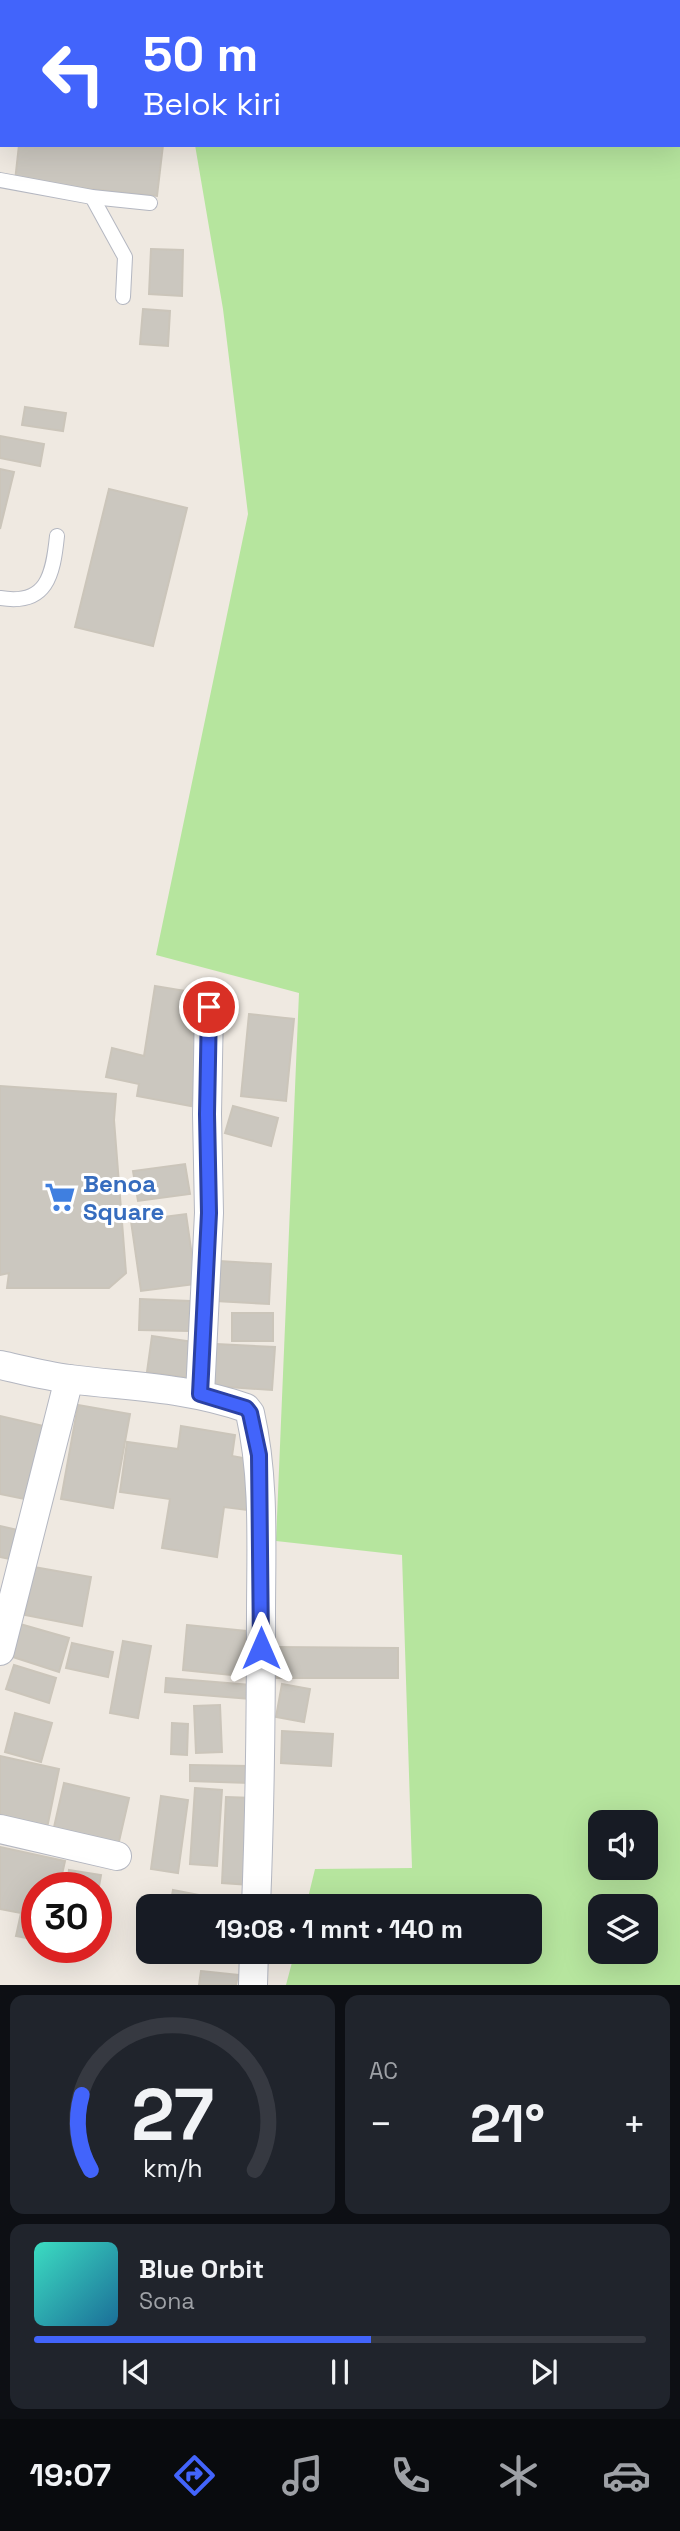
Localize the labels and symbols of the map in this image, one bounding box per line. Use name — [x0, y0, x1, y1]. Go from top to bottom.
pin — [179, 977, 239, 1037]
place label: Benoa Square — [83, 1168, 164, 1227]
supermarket icon: Benoa Square — [43, 1180, 77, 1214]
position arrow — [224, 1611, 298, 1685]
speed limit sign: 30 — [21, 1872, 112, 1963]

